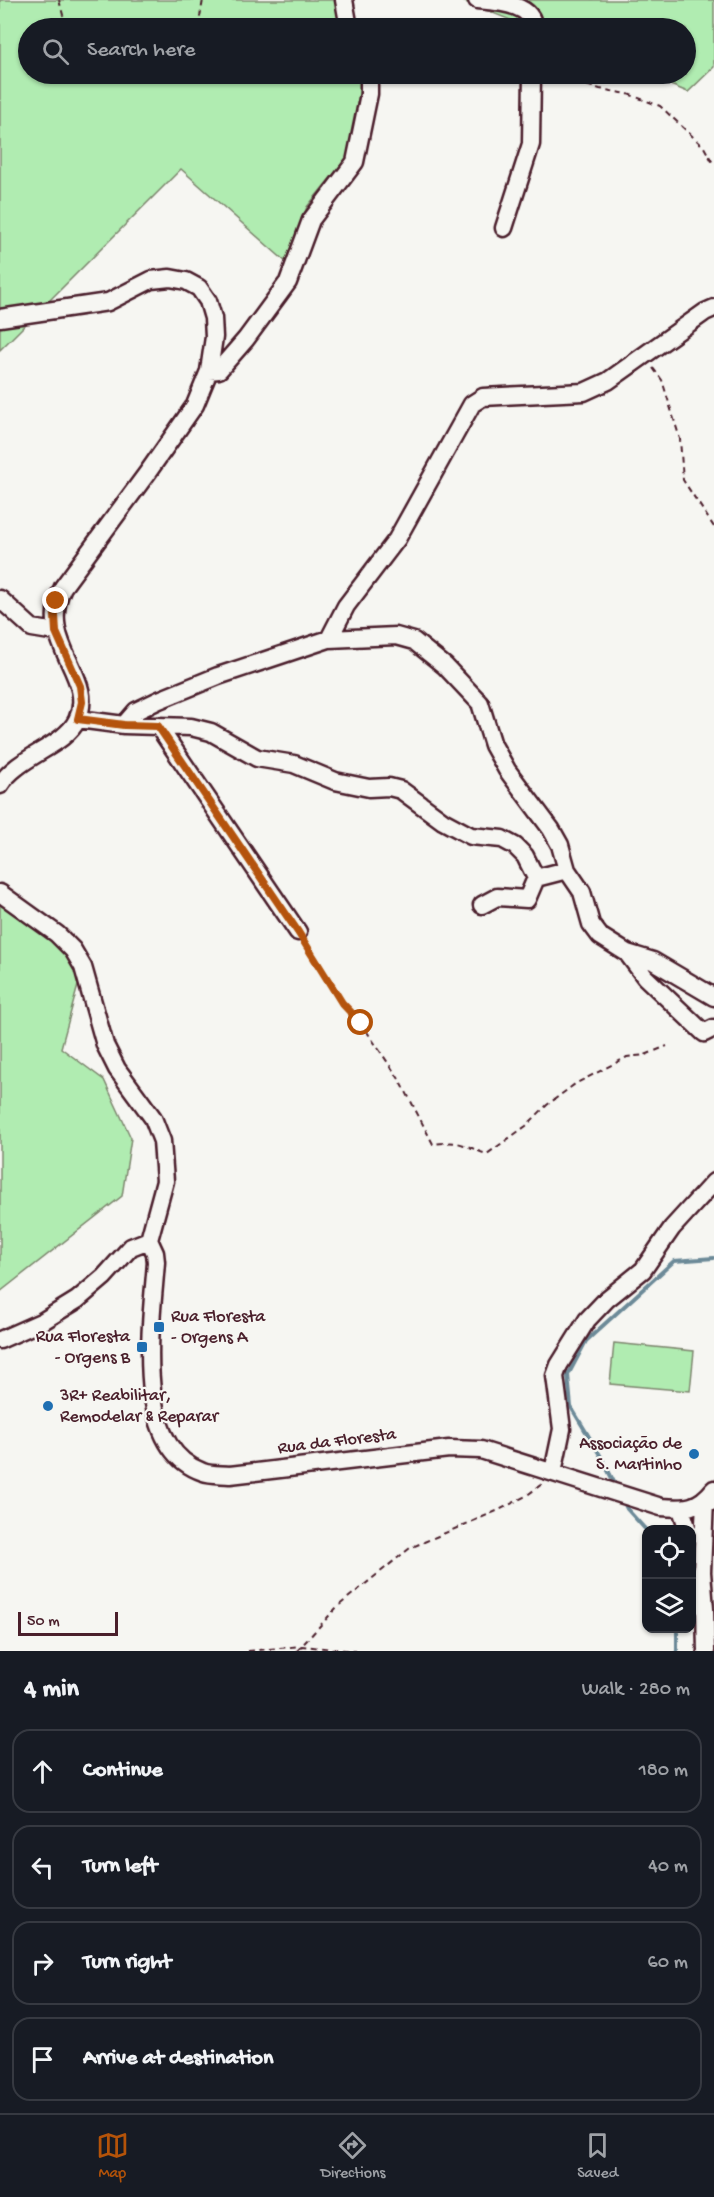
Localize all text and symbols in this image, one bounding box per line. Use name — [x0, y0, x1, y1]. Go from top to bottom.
search box — [18, 18, 696, 84]
icon: search — [39, 35, 72, 68]
text: Search here — [87, 38, 195, 64]
route end — [42, 587, 68, 613]
route start — [347, 1009, 373, 1035]
place label: Rua Floresta - Orgens A — [171, 1307, 266, 1349]
marker: Rua Floresta - Orgens A — [152, 1320, 166, 1334]
place label: Rua Floresta - Orgens B — [36, 1327, 131, 1369]
marker: Rua Floresta - Orgens B — [135, 1340, 149, 1354]
place label: 3R+ Reabilitar, Remodelar & Reparar — [59, 1386, 220, 1428]
marker: 3R+ Reabilitar, Remodelar & Reparar — [41, 1399, 55, 1413]
street label: Rua da Floresta — [277, 1424, 398, 1460]
place label: Associação de S. Martinho — [579, 1434, 683, 1476]
marker: Associação de S. Martinho — [687, 1447, 701, 1461]
map controls — [642, 1525, 696, 1633]
button: locate — [642, 1525, 696, 1579]
button: layers — [642, 1579, 696, 1633]
scale bar — [18, 1609, 118, 1636]
text: 50 m — [27, 1613, 60, 1632]
text: 4 min — [24, 1675, 79, 1706]
text: Walk · 280 m — [582, 1679, 690, 1702]
icon: ahead — [26, 1755, 59, 1788]
text: Continue — [83, 1758, 163, 1784]
text: 180 m — [639, 1760, 688, 1783]
icon: left — [26, 1851, 59, 1884]
text: Turn left — [83, 1854, 157, 1880]
text: 40 m — [648, 1856, 688, 1879]
icon: right — [26, 1947, 59, 1980]
text: Turn right — [83, 1950, 171, 1976]
text: 60 m — [648, 1952, 688, 1975]
icon: arrive — [26, 2043, 59, 2076]
text: Arrive at destination — [83, 2046, 273, 2072]
tab: Map — [96, 2129, 129, 2184]
tab: Directions — [320, 2129, 386, 2184]
tab: Saved — [577, 2129, 618, 2184]

